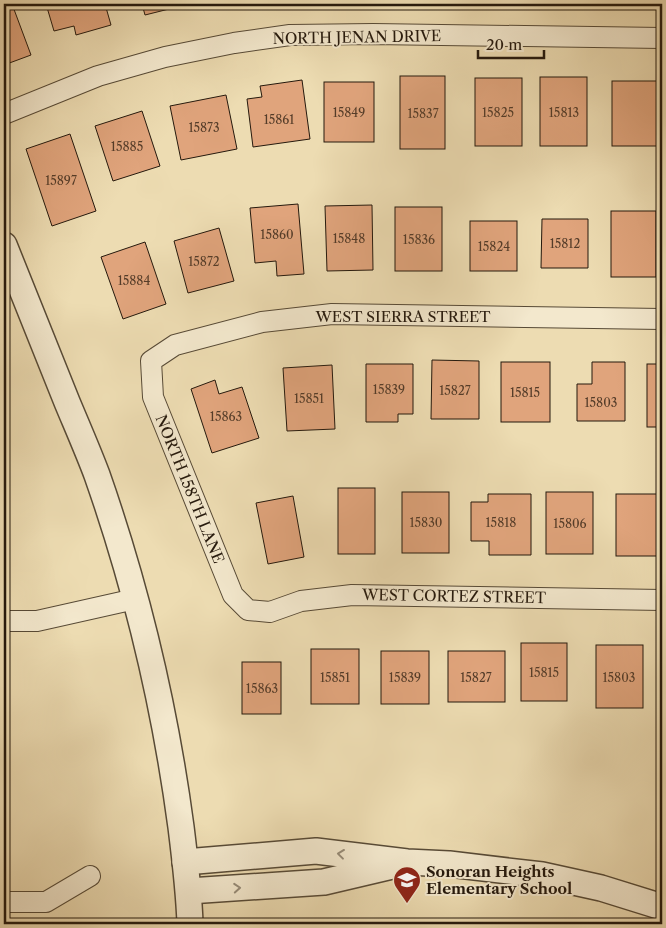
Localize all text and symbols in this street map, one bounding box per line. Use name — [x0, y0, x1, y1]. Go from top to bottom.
street label: NORTH JENAN DRIVE — [272, 26, 442, 48]
scale bar — [478, 28, 545, 60]
text: 20 m — [486, 35, 522, 54]
house number: 15849 — [333, 105, 365, 120]
house number: 15825 — [482, 105, 514, 120]
house number: 15813 — [549, 105, 579, 120]
house number: 15837 — [407, 106, 439, 121]
house number: 15861 — [264, 112, 294, 127]
house number: 15873 — [188, 120, 220, 135]
house number: 15885 — [111, 139, 143, 154]
house number: 15897 — [45, 173, 77, 188]
house number: 15860 — [260, 227, 294, 242]
house number: 15848 — [333, 231, 365, 246]
house number: 15836 — [403, 232, 435, 247]
house number: 15812 — [550, 236, 580, 251]
house number: 15824 — [478, 239, 510, 254]
house number: 15872 — [188, 254, 220, 269]
house number: 15884 — [118, 273, 150, 288]
street label: WEST SIERRA STREET — [314, 307, 491, 326]
house number: 15839 — [373, 382, 405, 397]
house number: 15827 — [439, 383, 471, 398]
house number: 15815 — [510, 385, 540, 400]
house number: 15851 — [294, 391, 324, 406]
house number: 15803 — [585, 395, 617, 410]
house number: 15863 — [210, 409, 242, 424]
street label: NORTH 158TH LANE — [152, 412, 228, 566]
house number: 15830 — [410, 515, 442, 530]
house number: 15818 — [486, 515, 516, 530]
house number: 15806 — [553, 516, 587, 531]
street label: WEST CORTEZ STREET — [361, 585, 547, 607]
house number: 15815 — [529, 665, 559, 680]
house number: 15851 — [320, 670, 350, 685]
house number: 15839 — [389, 670, 421, 685]
house number: 15827 — [460, 670, 492, 685]
house number: 15803 — [603, 670, 635, 685]
house number: 15863 — [246, 681, 278, 696]
one-way arrow — [337, 849, 345, 860]
place label: Sonoran Heights Elementary School — [426, 862, 572, 898]
school or university icon: Sonoran Heights Elementary School — [392, 865, 422, 904]
one-way arrow — [233, 883, 241, 894]

